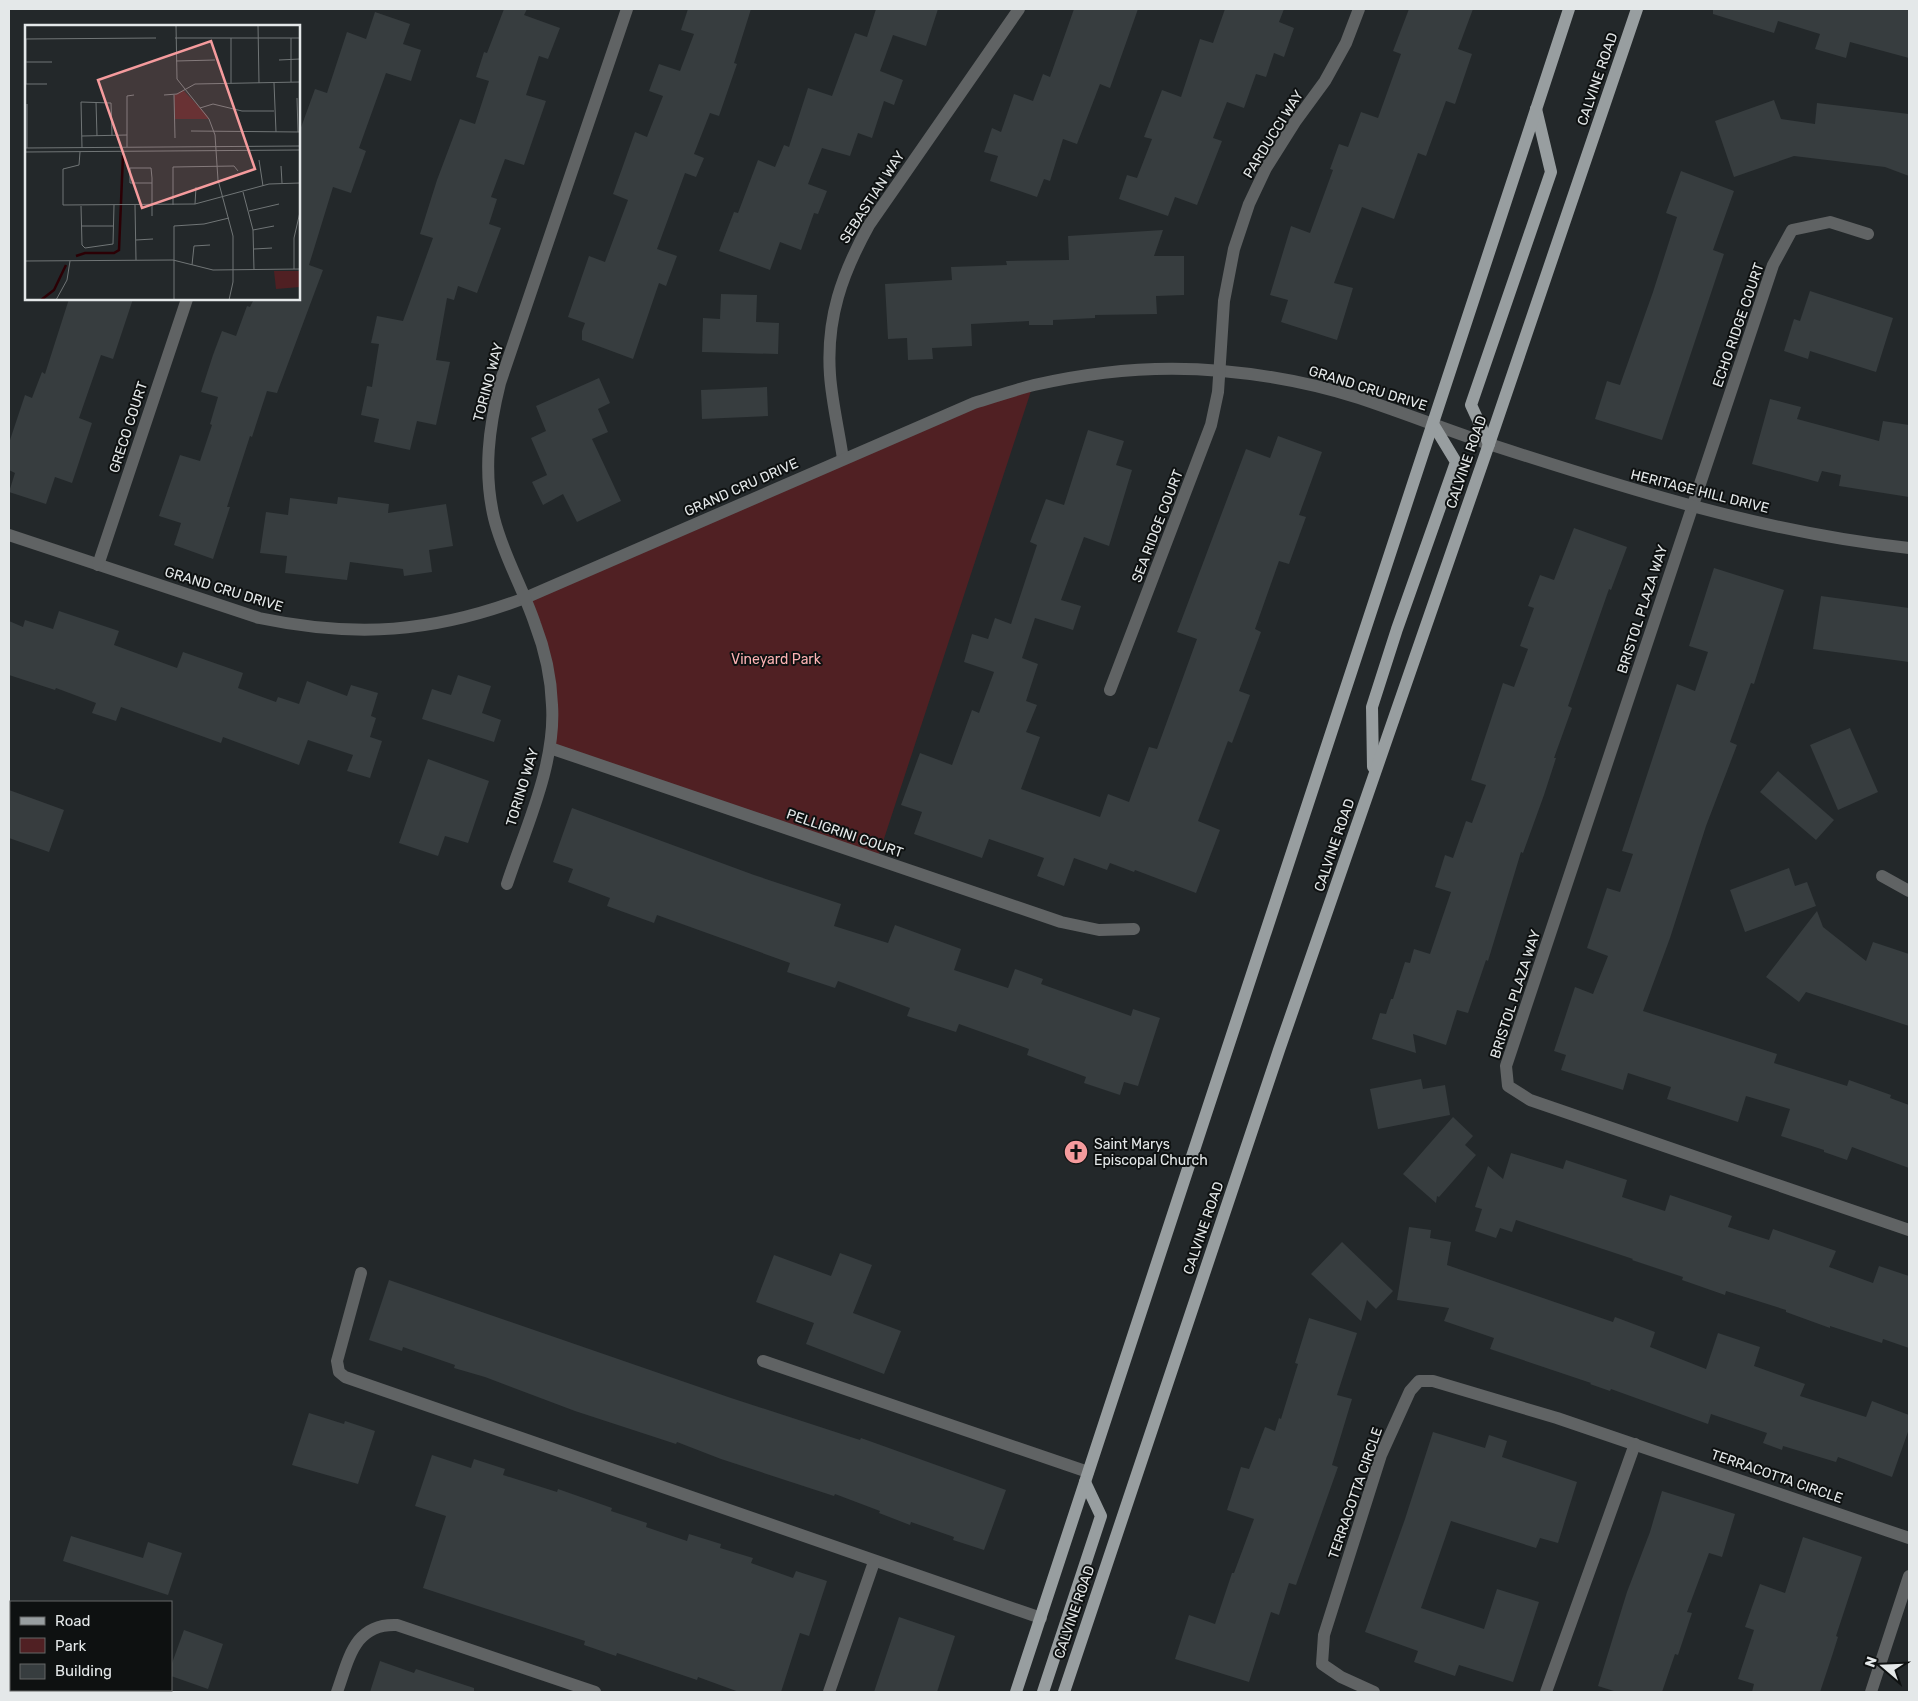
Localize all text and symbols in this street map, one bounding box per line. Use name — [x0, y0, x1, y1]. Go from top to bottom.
inset map — [25, 25, 300, 300]
street label: CALVINE ROAD — [1574, 30, 1621, 128]
street label: PARDUCCI WAY — [1240, 87, 1307, 181]
street label: SEBASTIAN WAY — [836, 148, 909, 247]
street label: ECHO RIDGE COURT — [1709, 261, 1768, 390]
street label: TORINO WAY — [470, 341, 507, 423]
street label: GRAND CRU DRIVE — [1307, 362, 1429, 415]
street label: GRECO COURT — [106, 379, 151, 475]
street label: CALVINE ROAD — [1443, 413, 1490, 511]
street label: GRAND CRU DRIVE — [682, 455, 801, 520]
street label: HERITAGE HILL DRIVE — [1629, 466, 1771, 517]
street label: SEA RIDGE COURT — [1128, 467, 1187, 585]
street label: BRISTOL PLAZA WAY — [1614, 543, 1671, 676]
street label: GRAND CRU DRIVE — [163, 563, 285, 616]
park label: Vineyard Park — [731, 651, 822, 668]
street label: TORINO WAY — [502, 746, 542, 828]
street label: CALVINE ROAD — [1311, 796, 1358, 894]
street label: PELLIGRINI COURT — [784, 806, 905, 861]
street label: BRISTOL PLAZA WAY — [1487, 928, 1544, 1061]
place label: Saint Marys Episcopal Church — [1094, 1136, 1208, 1169]
church icon: Saint Marys Episcopal Church — [1063, 1139, 1089, 1165]
street label: CALVINE ROAD — [1180, 1179, 1227, 1277]
street label: TERRACOTTA CIRCLE — [1325, 1425, 1386, 1561]
street label: TERRACOTTA CIRCLE — [1709, 1446, 1845, 1507]
street label: CALVINE ROAD — [1051, 1563, 1098, 1661]
legend — [10, 1601, 172, 1691]
text: Road — [55, 1612, 91, 1630]
text: Park — [55, 1637, 86, 1655]
north arrow — [1858, 1641, 1908, 1691]
text: N — [1862, 1654, 1881, 1669]
text: Building — [55, 1662, 112, 1680]

